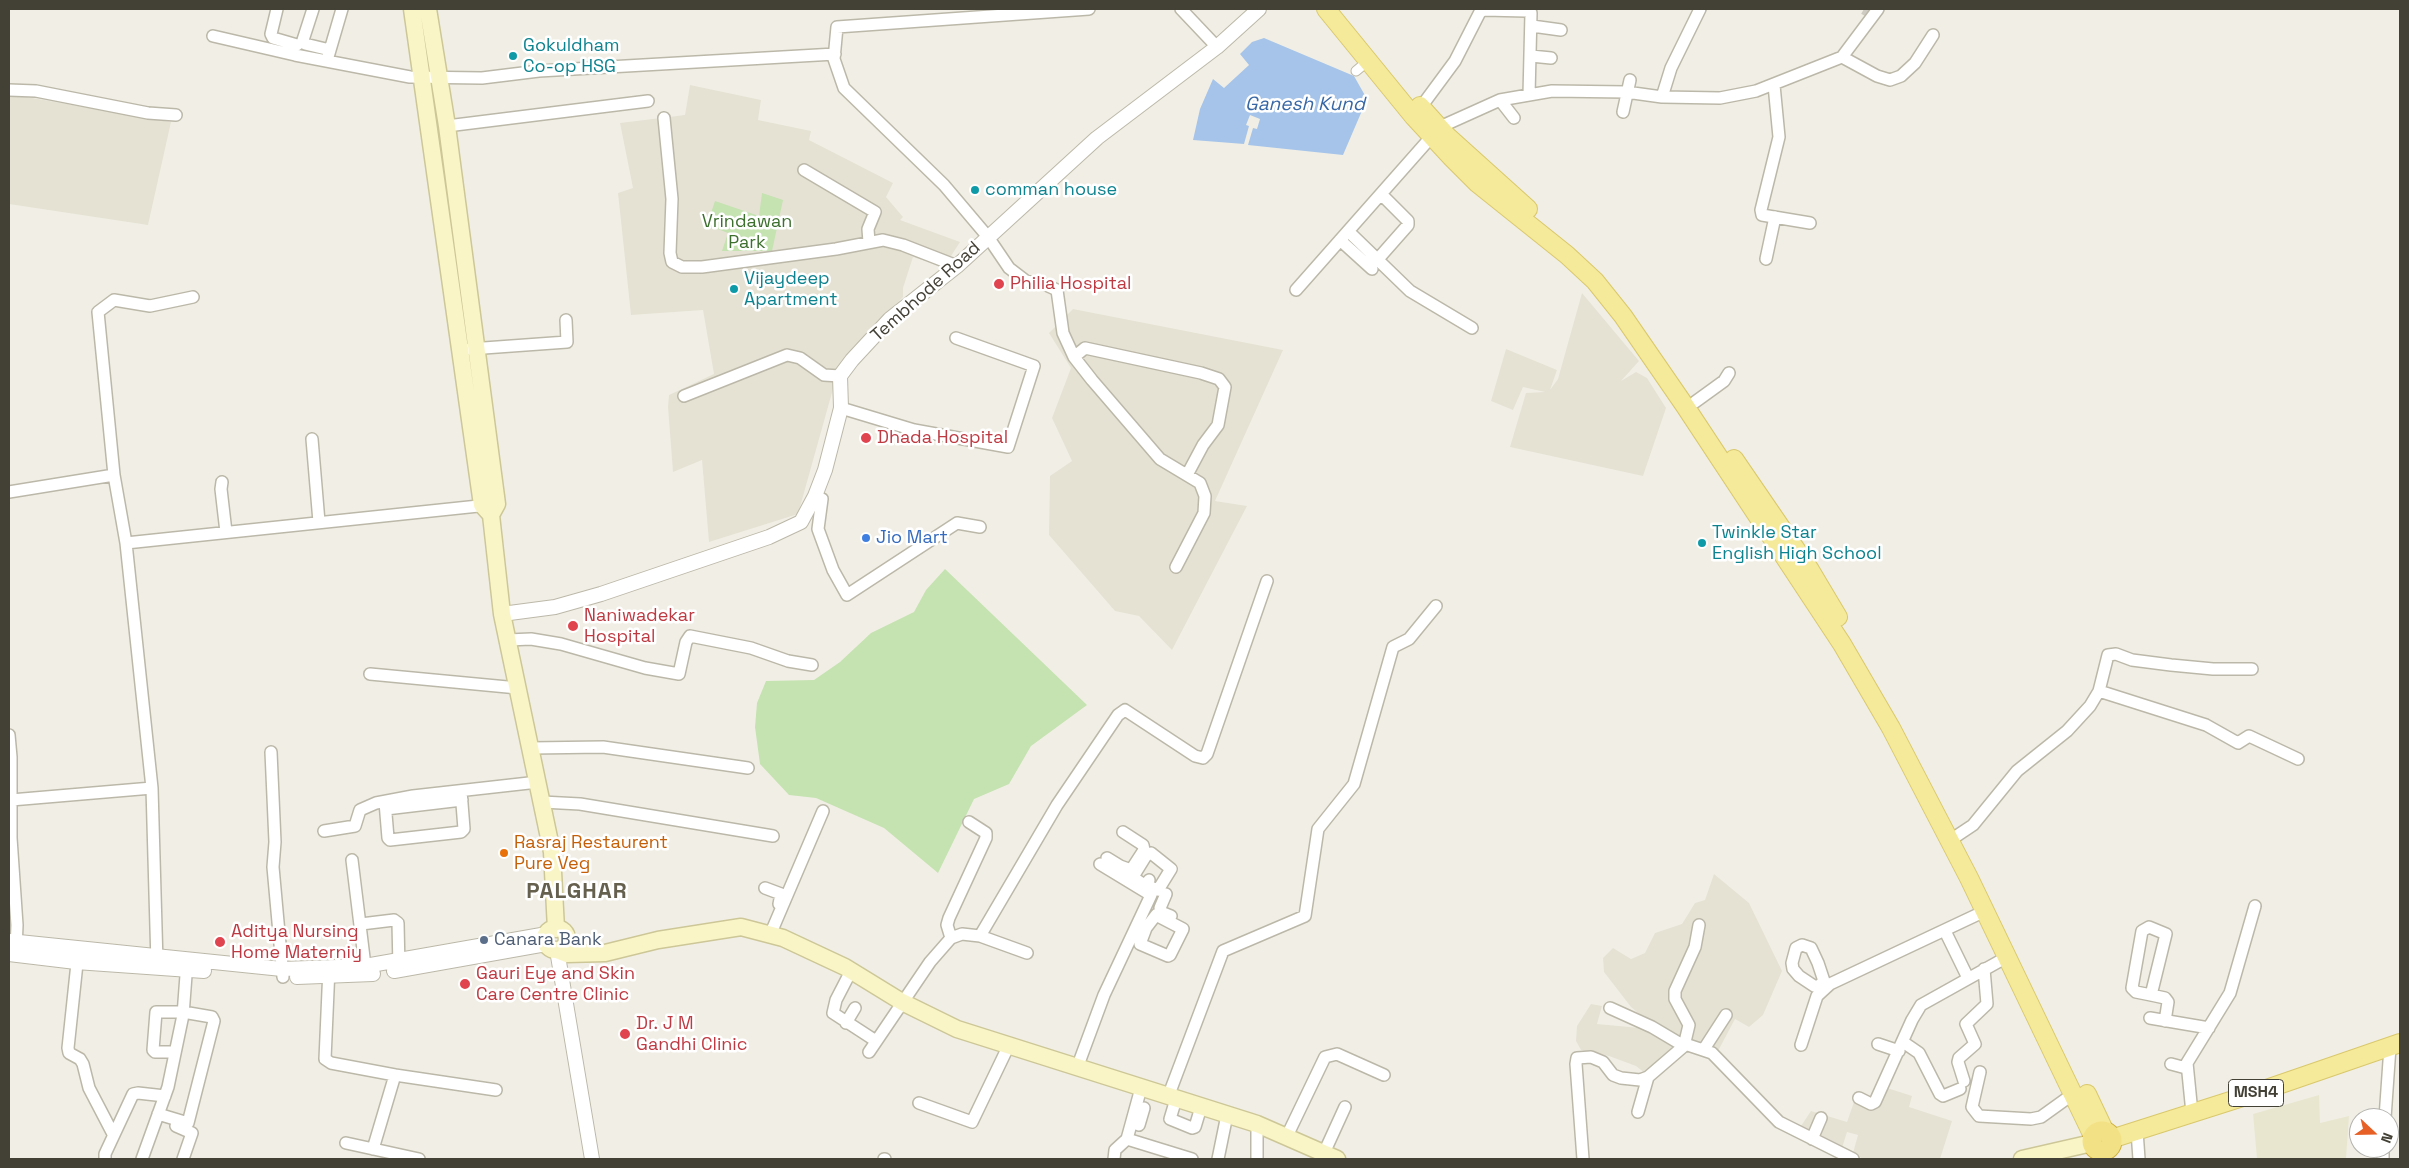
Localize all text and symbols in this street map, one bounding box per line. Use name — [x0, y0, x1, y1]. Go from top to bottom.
place label: Gokuldham Co-op HSG — [523, 35, 620, 78]
marker: Gokuldham Co-op HSG — [507, 50, 519, 62]
water label: Ganesh Kund — [1245, 94, 1365, 116]
place label: comman house — [985, 179, 1117, 201]
marker: comman house — [969, 184, 981, 196]
park label: Vrindawan Park — [702, 211, 792, 253]
street label: Tembhode Road — [867, 237, 985, 347]
place label: Vijaydeep Apartment — [744, 268, 838, 310]
place label: Philia Hospital — [1010, 273, 1131, 295]
marker: Philia Hospital — [992, 277, 1006, 291]
marker: Vijaydeep Apartment — [728, 283, 740, 295]
place label: Dhada Hospital — [877, 427, 1008, 449]
marker: Dhada Hospital — [859, 431, 873, 445]
place label: Twinkle Star English High School — [1712, 522, 1882, 564]
place label: Jio Mart — [876, 527, 948, 549]
marker: Jio Mart — [860, 532, 872, 544]
marker: Twinkle Star English High School — [1696, 537, 1708, 549]
place label: Naniwadekar Hospital — [584, 605, 695, 648]
marker: Naniwadekar Hospital — [566, 619, 580, 633]
place label: Rasraj Restaurent Pure Veg — [514, 832, 668, 874]
marker: Rasraj Restaurent Pure Veg — [498, 847, 510, 859]
district label: PALGHAR — [525, 879, 629, 905]
place label: Aditya Nursing Home Materniy — [231, 921, 362, 964]
place label: Canara Bank — [494, 929, 602, 951]
marker: Canara Bank — [478, 934, 490, 946]
marker: Aditya Nursing Home Materniy — [213, 935, 227, 949]
place label: Gauri Eye and Skin Care Centre Clinic — [476, 963, 635, 1006]
marker: Gauri Eye and Skin Care Centre Clinic — [458, 977, 472, 991]
place label: Dr. J M Gandhi Clinic — [636, 1013, 748, 1056]
marker: Dr. J M Gandhi Clinic — [618, 1027, 632, 1041]
road number: MSH4 — [2228, 1080, 2284, 1106]
north arrow — [2349, 1108, 2399, 1158]
text: N — [2377, 1130, 2397, 1146]

